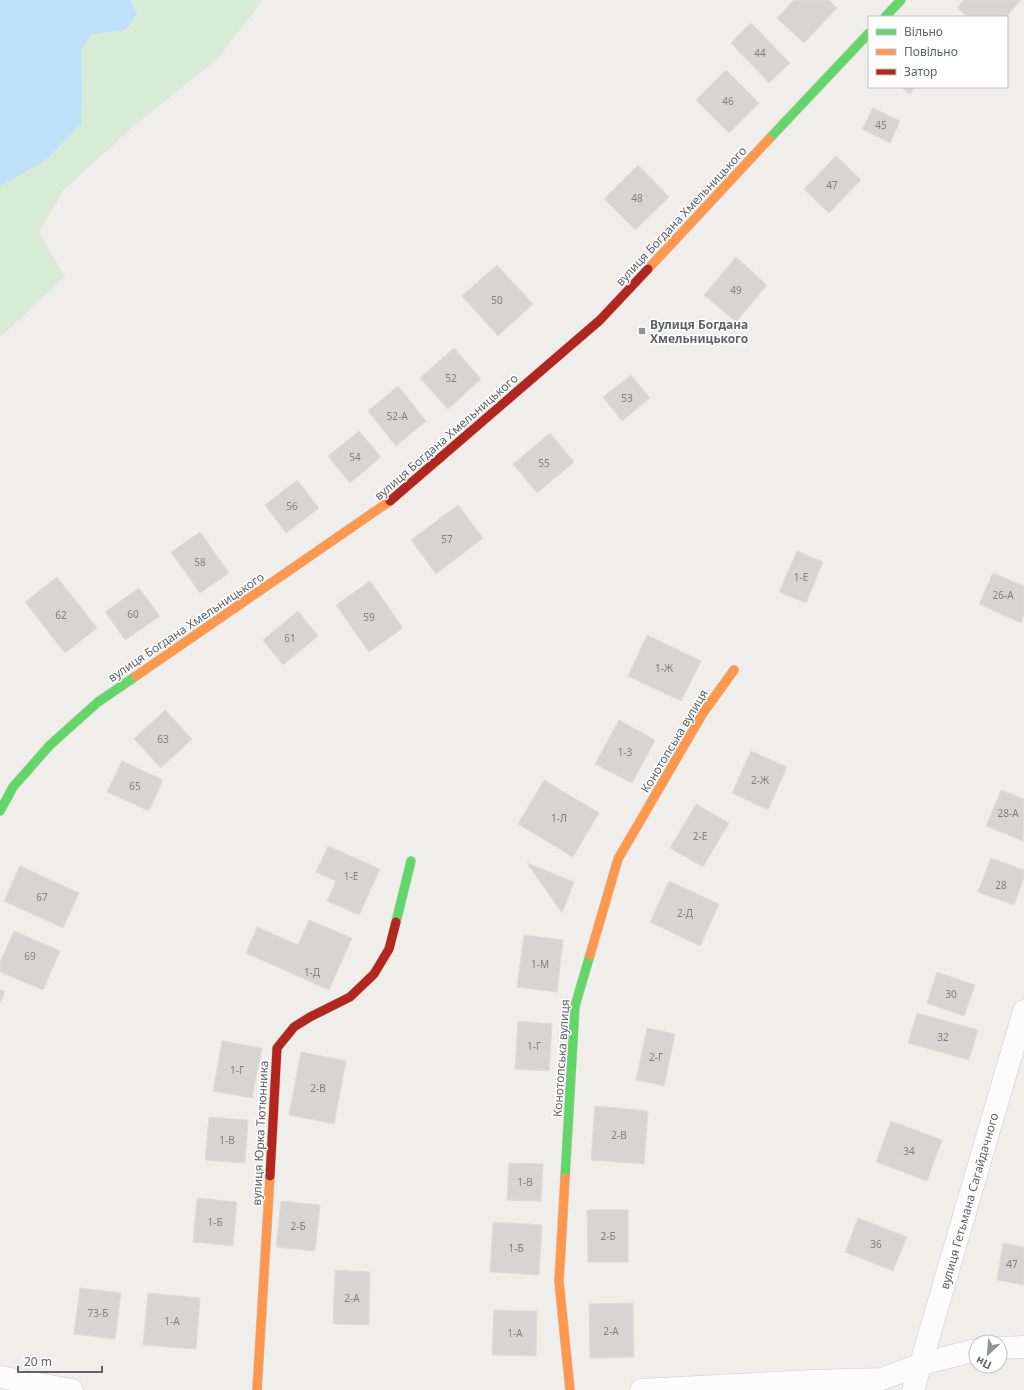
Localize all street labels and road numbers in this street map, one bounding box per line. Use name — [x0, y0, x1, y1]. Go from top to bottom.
street label: вулиця Богдана Хмельницького — [612, 143, 750, 289]
street label: вулиця Богдана Хмельницького — [371, 370, 521, 504]
street label: вулиця Богдана Хмельницького — [105, 568, 267, 686]
street label: Конотопська вулиця — [636, 686, 712, 796]
street label: Конотопська вулиця — [548, 999, 574, 1117]
street label: вулиця Юрка Тютюнника — [248, 1060, 272, 1206]
street label: вулиця Гетьмана Сагайдачного — [936, 1111, 1002, 1291]

